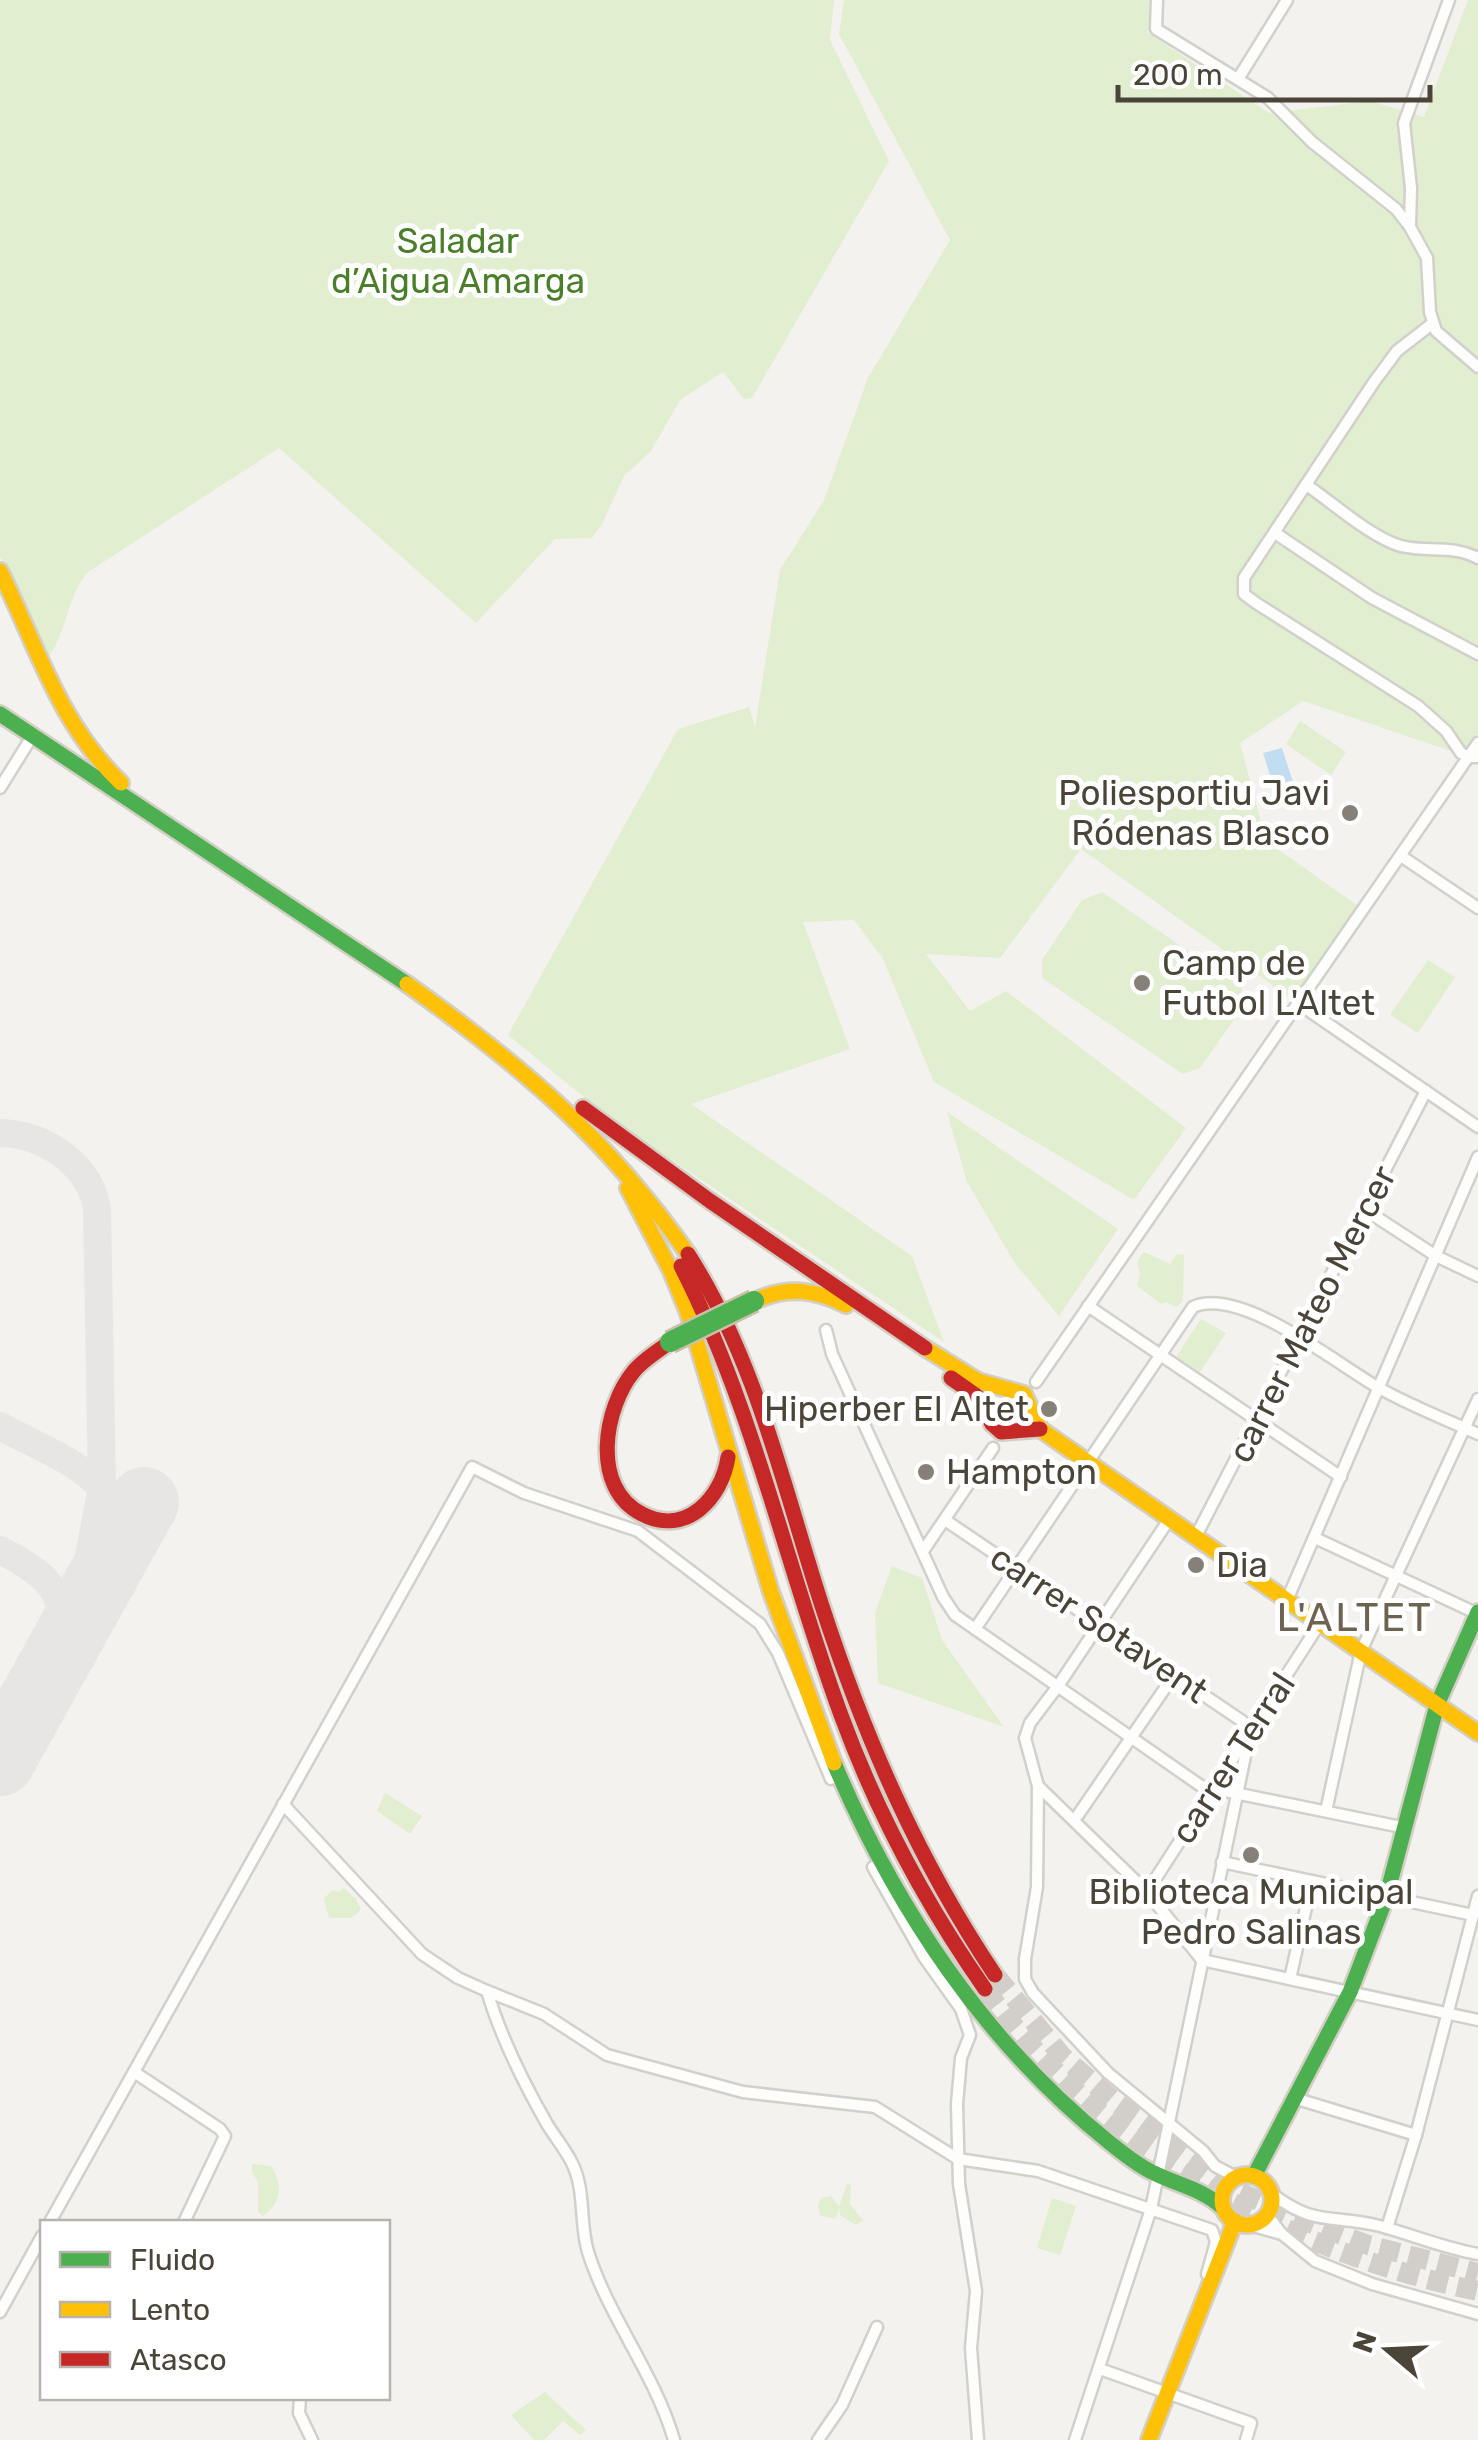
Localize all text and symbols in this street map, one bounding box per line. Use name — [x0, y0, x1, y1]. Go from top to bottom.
scale bar — [1118, 40, 1430, 102]
text: 200 m — [1133, 57, 1223, 93]
park label: Saladar d’Aigua Amarga — [331, 220, 585, 302]
place label: Poliesportiu Javi Ródenas Blasco — [1058, 772, 1330, 854]
marker: Poliesportiu Javi Ródenas Blasco — [1339, 802, 1361, 824]
place label: Camp de Futbol L'Altet — [1162, 942, 1375, 1024]
marker: Camp de Futbol L'Altet — [1131, 972, 1153, 994]
street label: carrer Mateo Mercer — [1219, 1159, 1405, 1469]
place label: Hiperber El Altet — [764, 1388, 1029, 1430]
marker: Hiperber El Altet — [1038, 1398, 1060, 1420]
place label: Hampton — [946, 1451, 1097, 1493]
marker: Hampton — [915, 1461, 937, 1483]
street label: carrer Sotavent — [982, 1536, 1216, 1712]
place label: Dia — [1216, 1544, 1268, 1586]
marker: Dia — [1185, 1554, 1207, 1576]
district label: L'ALTET — [1277, 1594, 1433, 1641]
street label: carrer Terral — [1162, 1665, 1304, 1851]
marker: Biblioteca Municipal Pedro Salinas — [1240, 1844, 1262, 1866]
place label: Biblioteca Municipal Pedro Salinas — [1088, 1871, 1414, 1953]
legend — [40, 2220, 390, 2400]
text: Fluido — [130, 2242, 215, 2278]
text: Lento — [130, 2292, 210, 2328]
north arrow — [1338, 2300, 1438, 2400]
text: N — [1346, 2327, 1384, 2357]
text: Atasco — [130, 2342, 227, 2378]

